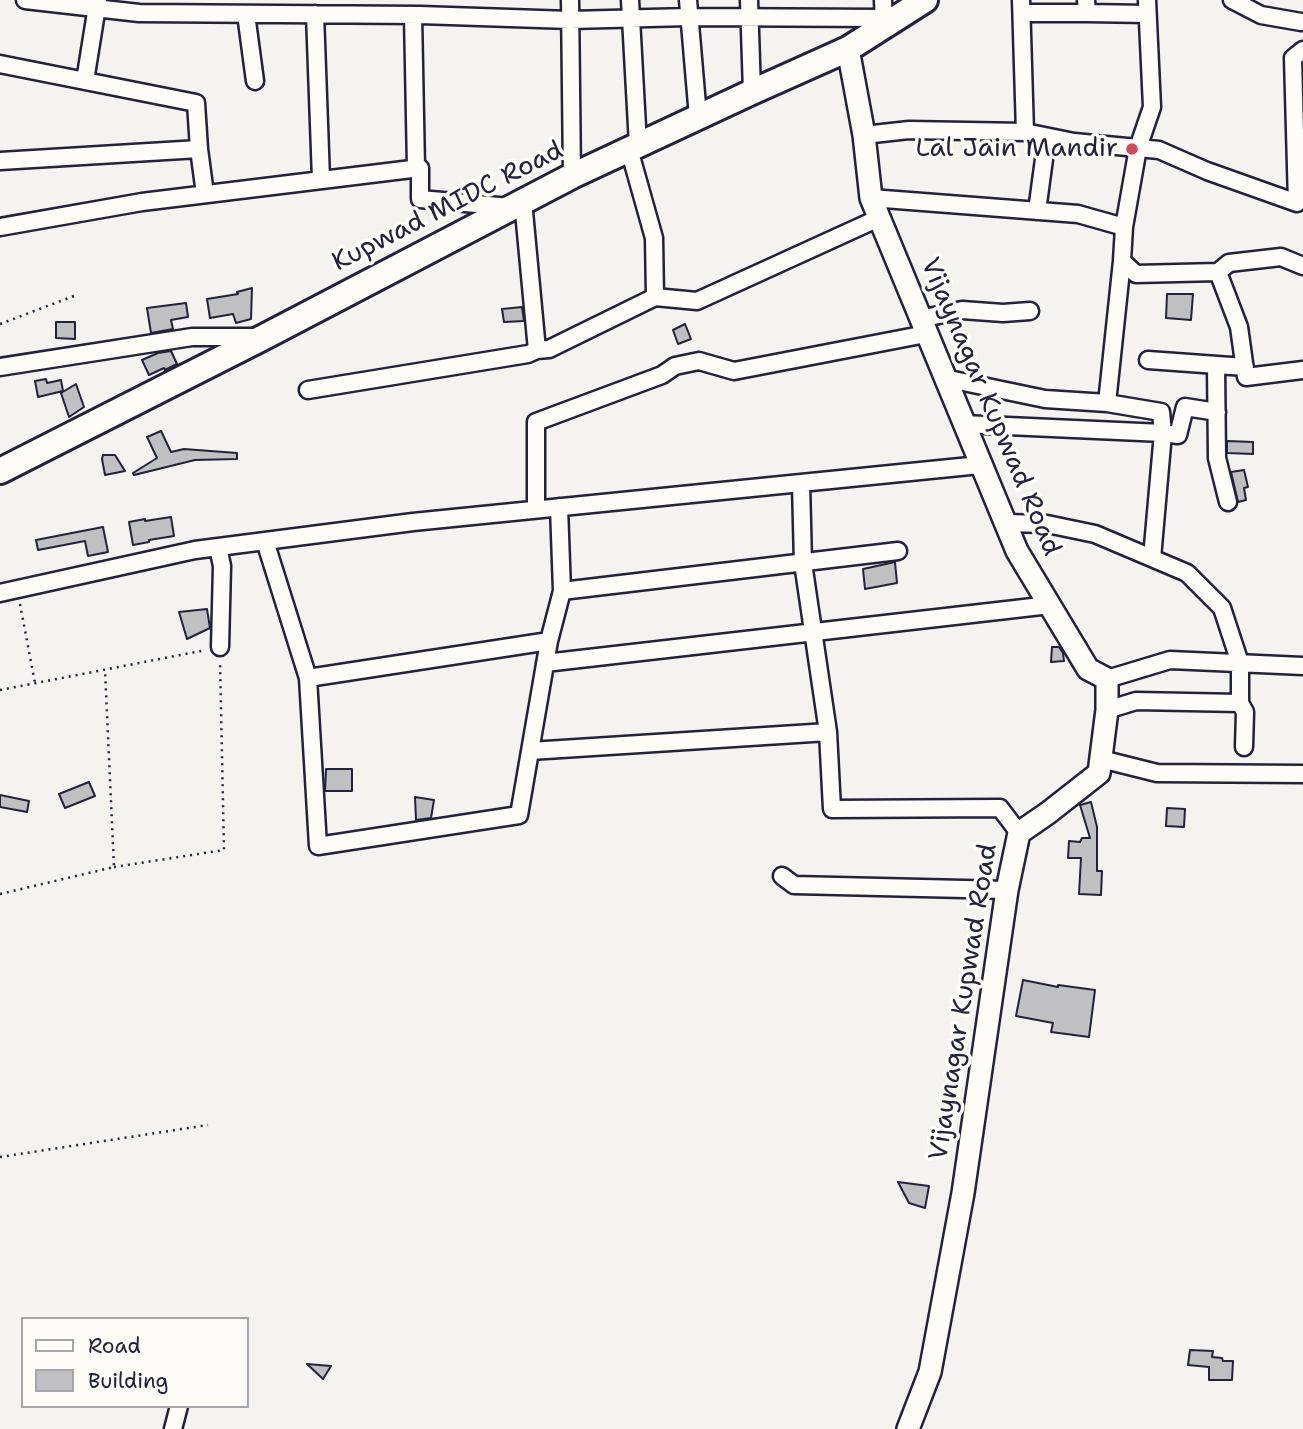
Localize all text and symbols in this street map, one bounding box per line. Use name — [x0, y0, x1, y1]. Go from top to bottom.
place label: Lal Jain Mandir — [916, 133, 1118, 165]
street label: Kupwad MIDC Road — [327, 135, 569, 279]
marker: Lal Jain Mandir — [1124, 141, 1140, 157]
street label: Vijaynagar Kupwad Road — [913, 253, 1067, 561]
street label: Vijaynagar Kupwad Road — [924, 841, 1004, 1163]
legend — [21, 1317, 248, 1408]
text: Road — [88, 1332, 141, 1360]
text: Building — [88, 1367, 168, 1395]

